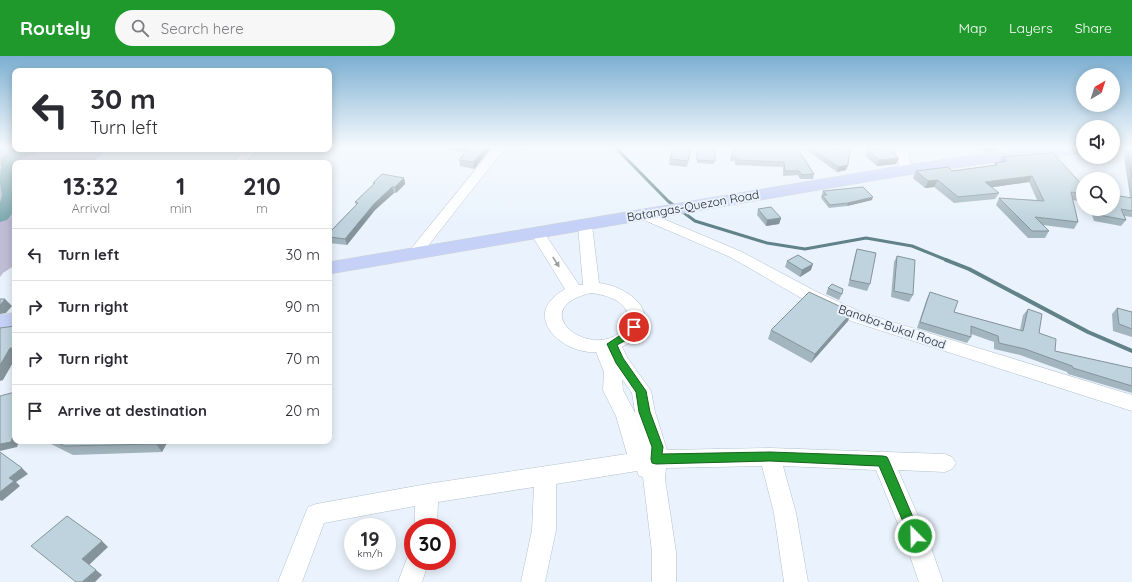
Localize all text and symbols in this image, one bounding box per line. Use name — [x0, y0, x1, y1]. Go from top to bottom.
search box — [115, 10, 395, 46]
text: Routely — [20, 16, 91, 40]
icon: search — [129, 17, 151, 39]
text: Search here — [161, 19, 244, 38]
text: Map — [958, 19, 987, 37]
text: Layers — [1009, 19, 1053, 37]
text: Share — [1075, 19, 1112, 37]
north arrow — [1076, 68, 1120, 112]
map controls — [1076, 68, 1120, 216]
text: 30 m — [90, 81, 156, 116]
icon: left — [24, 84, 76, 136]
text: Turn left — [90, 116, 158, 139]
button: sound — [1076, 120, 1120, 164]
text: 13:32 — [63, 171, 119, 201]
text: 1 — [176, 171, 185, 201]
text: 210 — [243, 171, 281, 201]
button: search — [1076, 172, 1120, 216]
street label: Batangas-Quezon Road — [626, 186, 760, 225]
text: Arrival — [71, 200, 110, 216]
text: min — [170, 200, 192, 216]
text: m — [256, 200, 268, 216]
icon: left — [24, 244, 46, 266]
text: Turn left — [58, 245, 120, 264]
text: 30 m — [285, 245, 320, 264]
one-way arrow — [552, 257, 560, 267]
icon: right — [24, 296, 46, 318]
text: Turn right — [58, 297, 129, 316]
text: 90 m — [285, 297, 320, 316]
street label: Banaba-Bukal Road — [836, 301, 948, 352]
pin — [617, 310, 651, 344]
icon: arrive — [623, 316, 645, 338]
icon: right — [24, 348, 46, 370]
text: Turn right — [58, 349, 129, 368]
text: 70 m — [286, 349, 320, 368]
icon: arrive — [24, 400, 46, 422]
text: Arrive at destination — [58, 401, 207, 420]
text: 20 m — [285, 401, 320, 420]
position arrow — [894, 515, 936, 557]
speed limit sign: 30 — [404, 518, 456, 570]
text: 19 — [360, 526, 380, 551]
text: km/h — [357, 547, 383, 560]

